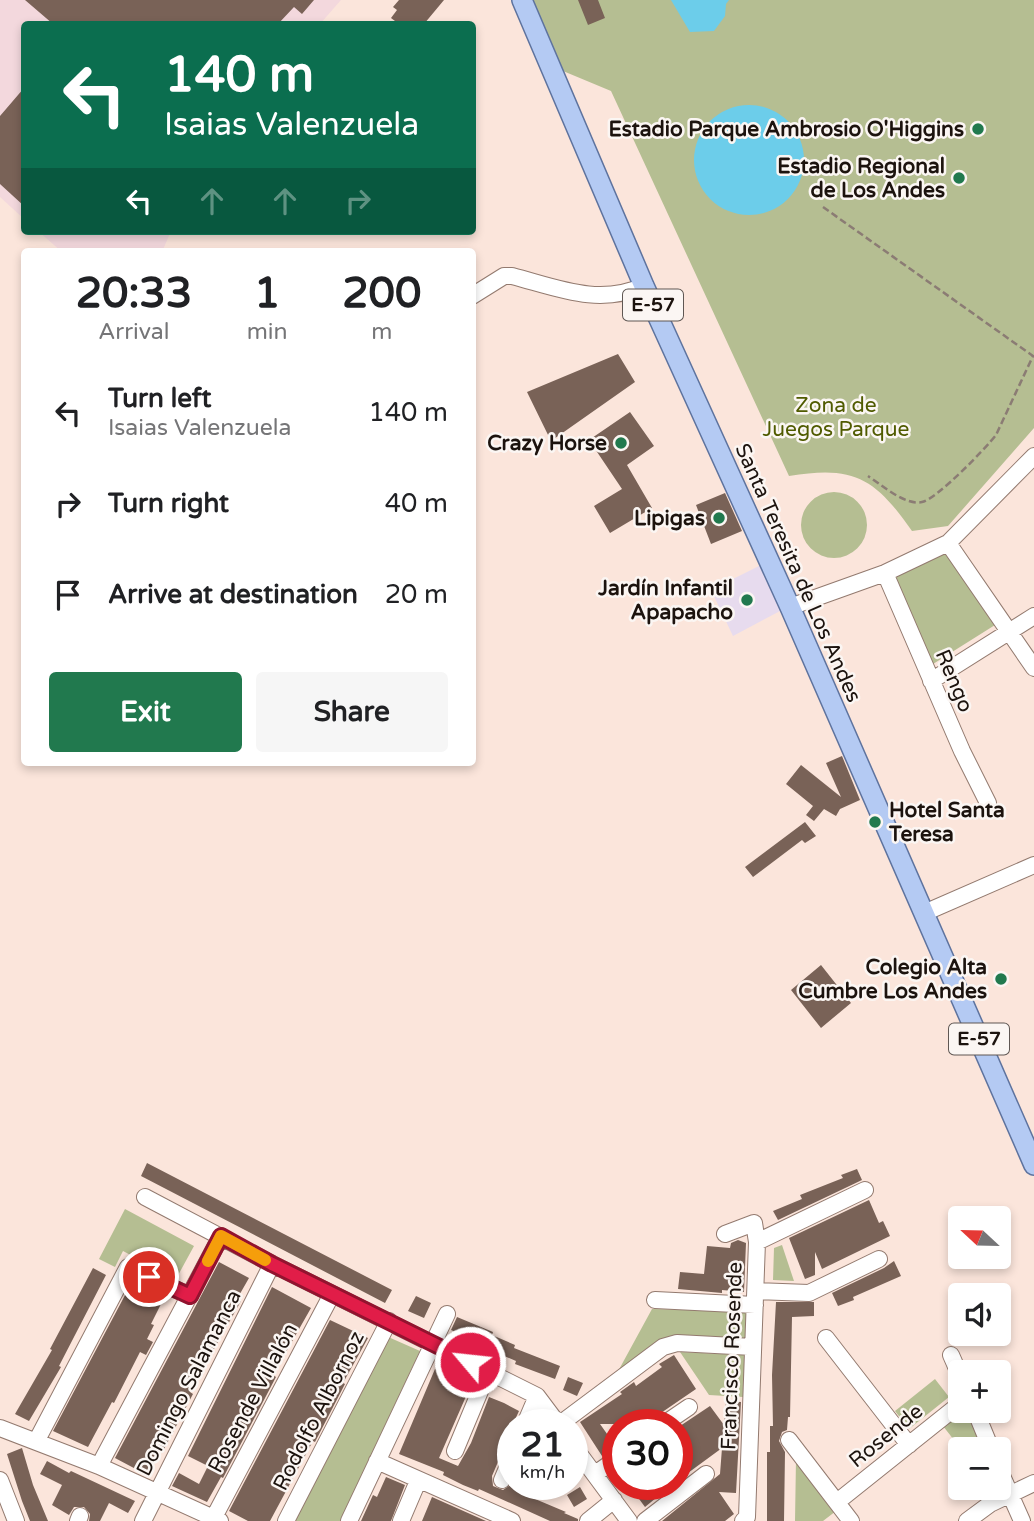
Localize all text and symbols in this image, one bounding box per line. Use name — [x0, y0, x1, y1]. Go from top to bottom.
text: 140 m — [164, 46, 314, 105]
icon: left — [49, 49, 140, 140]
text: Isaias Valenzuela — [164, 106, 419, 144]
place label: Estadio Parque Ambrosio O'Higgins — [608, 117, 964, 142]
marker: Estadio Parque Ambrosio O'Higgins — [970, 121, 986, 137]
place label: Estadio Regional de Los Andes — [777, 154, 945, 203]
marker: Estadio Regional de Los Andes — [951, 170, 967, 186]
icon: left — [120, 182, 158, 220]
icon: ahead — [193, 182, 231, 220]
icon: ahead — [266, 182, 304, 220]
icon: right — [339, 182, 377, 220]
text: 20:33 — [76, 268, 192, 319]
text: 1 — [254, 268, 280, 319]
text: 200 — [342, 268, 421, 319]
road number: E-57 — [623, 290, 683, 320]
text: Arrival — [98, 318, 169, 346]
text: min — [247, 318, 288, 346]
text: m — [371, 318, 392, 346]
text: Turn left — [108, 383, 211, 414]
park label: Zona de Juegos Parque — [762, 393, 910, 442]
icon: left — [49, 394, 87, 432]
text: 140 m — [368, 397, 448, 428]
text: Isaias Valenzuela — [108, 414, 291, 442]
place label: Crazy Horse — [487, 431, 607, 456]
marker: Crazy Horse — [613, 435, 629, 451]
street label: Santa Teresita de Los Andes — [730, 440, 866, 706]
icon: right — [49, 485, 87, 523]
text: Turn right — [108, 488, 229, 519]
text: 40 m — [385, 488, 448, 519]
place label: Lipigas — [634, 506, 705, 531]
marker: Lipigas — [711, 510, 727, 526]
icon: arrive — [49, 576, 87, 614]
place label: Jardín Infantil Apapacho — [597, 576, 733, 625]
text: Arrive at destination — [108, 579, 358, 610]
text: 20 m — [385, 579, 448, 610]
marker: Jardín Infantil Apapacho — [739, 592, 755, 608]
street label: Rengo — [930, 646, 978, 716]
button: Exit — [49, 672, 242, 752]
button: Share — [256, 672, 448, 752]
place label: Hotel Santa Teresa — [888, 798, 1005, 847]
marker: Hotel Santa Teresa — [867, 814, 883, 830]
place label: Colegio Alta Cumbre Los Andes — [798, 955, 987, 1004]
marker: Colegio Alta Cumbre Los Andes — [993, 971, 1009, 987]
road number: E-57 — [949, 1023, 1009, 1054]
north arrow — [948, 1206, 1012, 1269]
map controls — [948, 1206, 1011, 1500]
pin — [119, 1247, 179, 1307]
icon: arrive — [130, 1258, 168, 1296]
street label: Francisco Rosende — [716, 1261, 748, 1451]
button: sound — [948, 1283, 1011, 1346]
street label: Domingo Salamanca — [131, 1286, 247, 1480]
street label: Rosende Villalón — [203, 1319, 303, 1477]
position arrow — [433, 1325, 507, 1399]
street label: Rodolfo Albornoz — [268, 1327, 370, 1495]
button: + — [948, 1360, 1011, 1423]
street label: Rosende — [844, 1399, 928, 1473]
speed limit sign: 30 — [602, 1409, 693, 1500]
text: 21 — [521, 1424, 564, 1466]
button: − — [948, 1437, 1011, 1500]
text: km/h — [520, 1461, 565, 1483]

